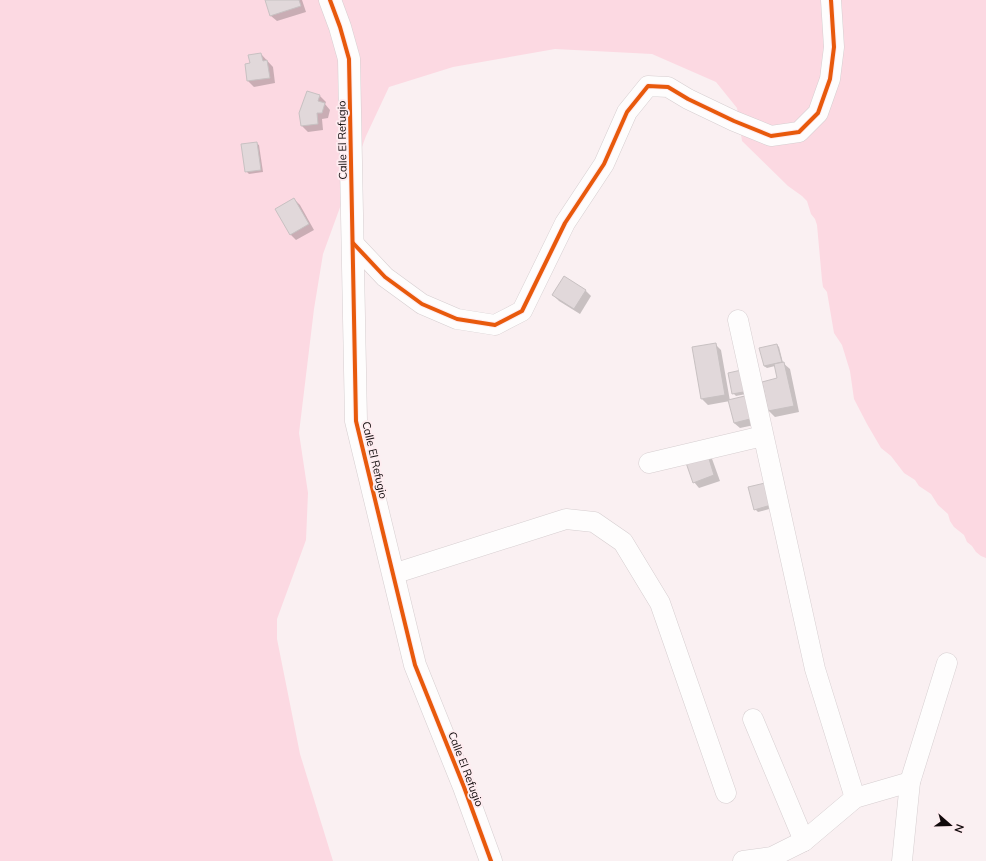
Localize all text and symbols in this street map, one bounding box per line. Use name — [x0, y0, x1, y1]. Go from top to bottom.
street label: Calle El Refugio — [334, 100, 350, 180]
street label: Calle El Refugio — [359, 420, 391, 500]
street label: Calle El Refugio — [445, 730, 487, 808]
north arrow — [930, 805, 970, 845]
text: N — [951, 822, 967, 835]

